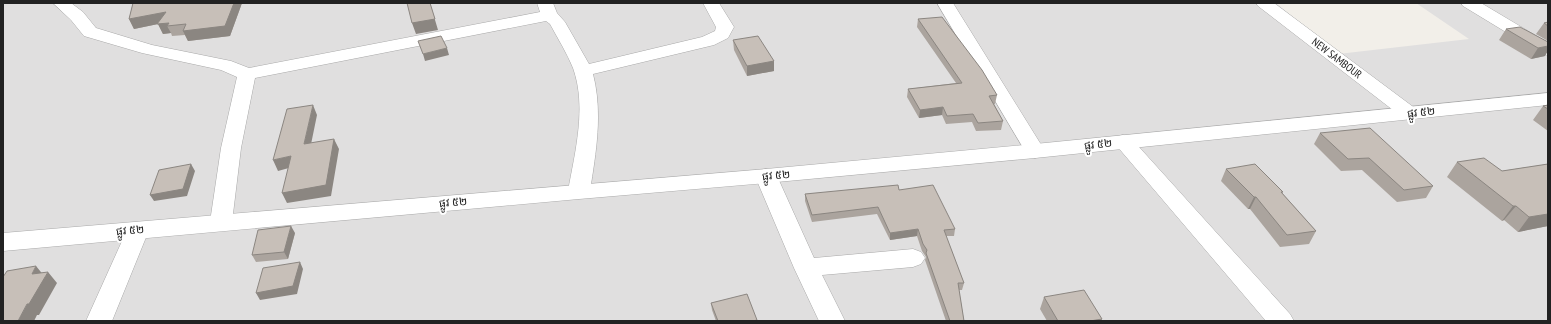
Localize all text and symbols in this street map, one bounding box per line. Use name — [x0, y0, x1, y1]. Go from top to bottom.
street label: NEW SAMBOUR — [1309, 35, 1365, 81]
street label: ផ្លូវ ៥២ — [1406, 104, 1436, 124]
street label: ផ្លូវ ៥២ — [1083, 136, 1113, 156]
street label: ផ្លូវ ៥២ — [761, 167, 791, 186]
street label: ផ្លូវ ៥២ — [438, 194, 468, 213]
street label: ផ្លូវ ៥២ — [115, 222, 145, 241]

